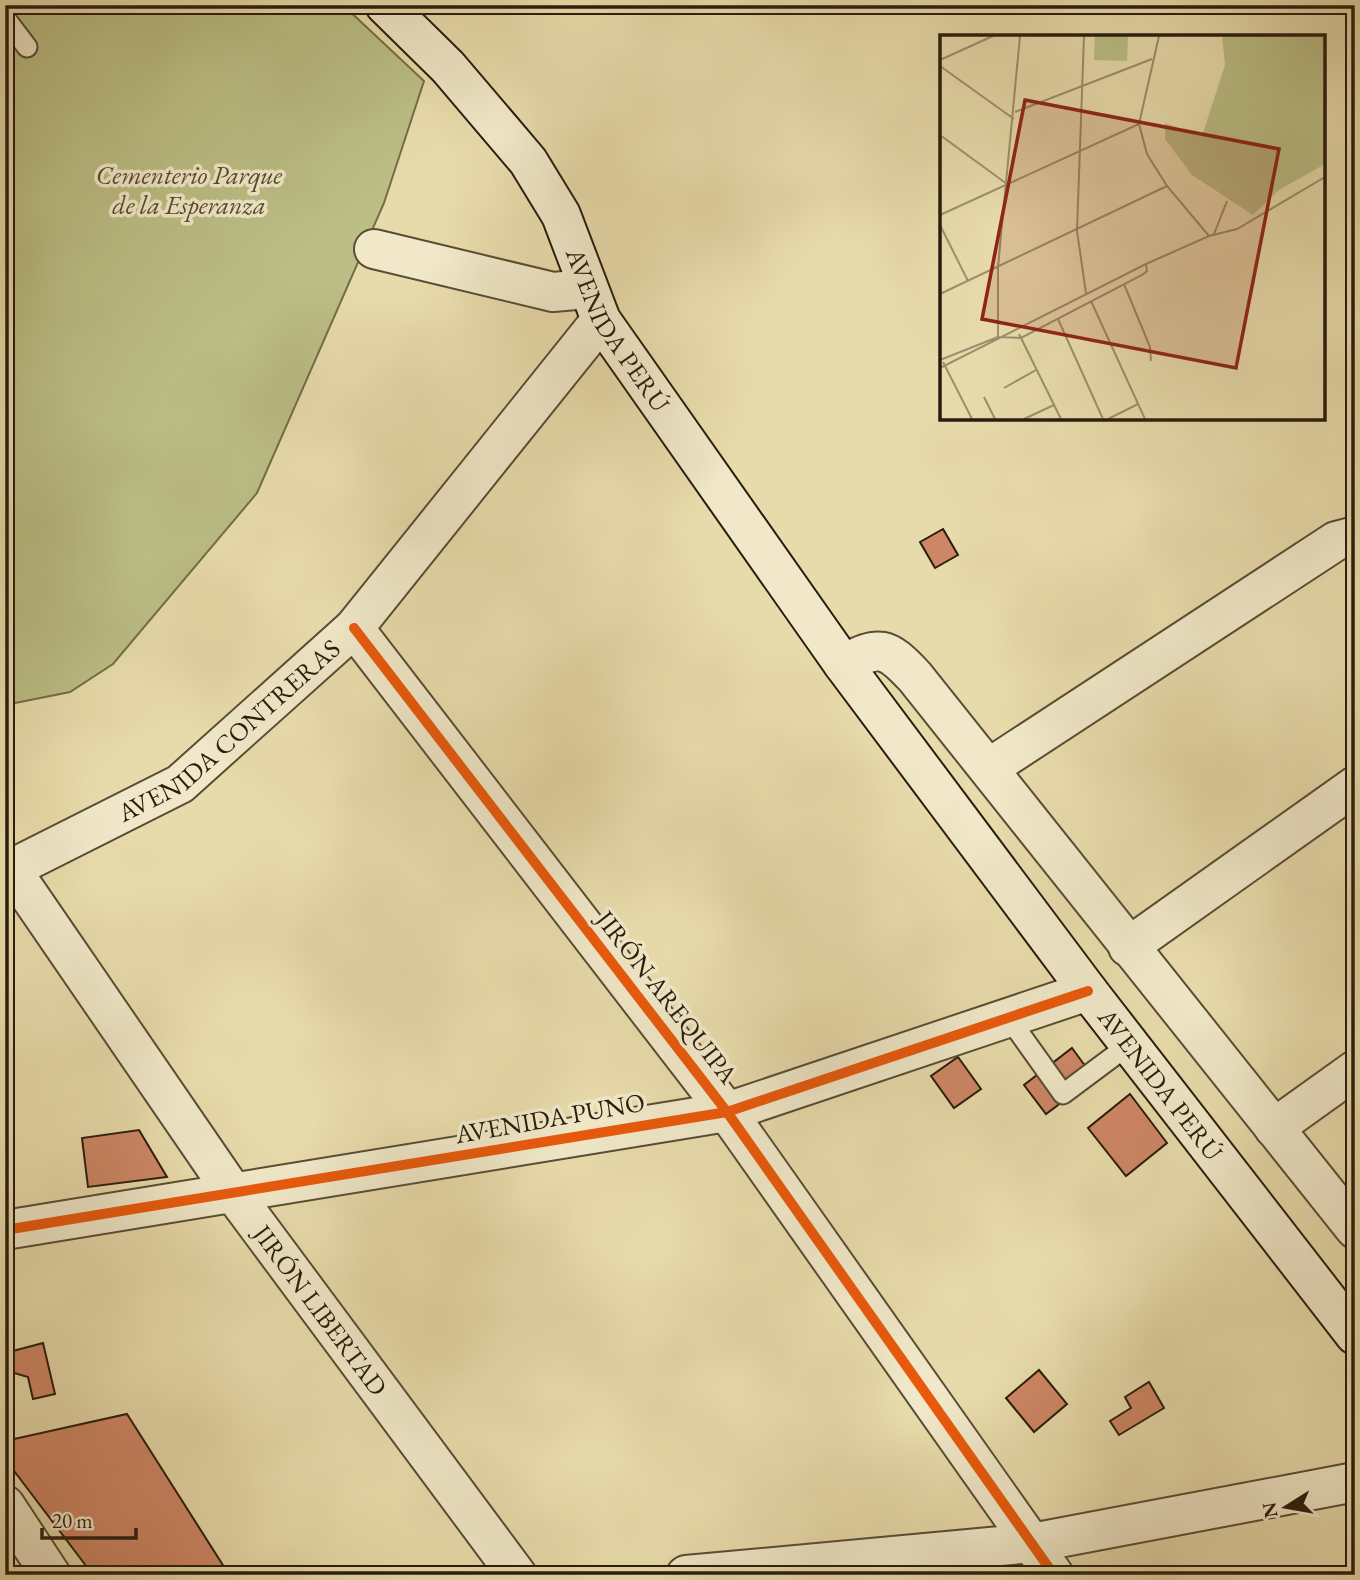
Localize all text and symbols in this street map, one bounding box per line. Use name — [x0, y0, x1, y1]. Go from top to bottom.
inset map — [940, 35, 1325, 420]
park label: Cementerio Parque de la Esperanza — [96, 158, 283, 222]
street label: AVENIDA PERÚ — [558, 242, 678, 419]
street label: AVENIDA CONTRERAS — [111, 632, 347, 830]
street label: JIRÓN AREQUIPA — [587, 902, 746, 1091]
street label: AVENIDA PERÚ — [1090, 1000, 1231, 1168]
street label: AVENIDA PUNO — [452, 1085, 647, 1152]
street label: JIRÓN LIBERTAD — [245, 1216, 395, 1403]
north arrow — [1252, 1472, 1322, 1542]
scale bar — [42, 1496, 136, 1540]
text: N — [1256, 1500, 1284, 1520]
text: 20 m — [52, 1507, 93, 1534]

